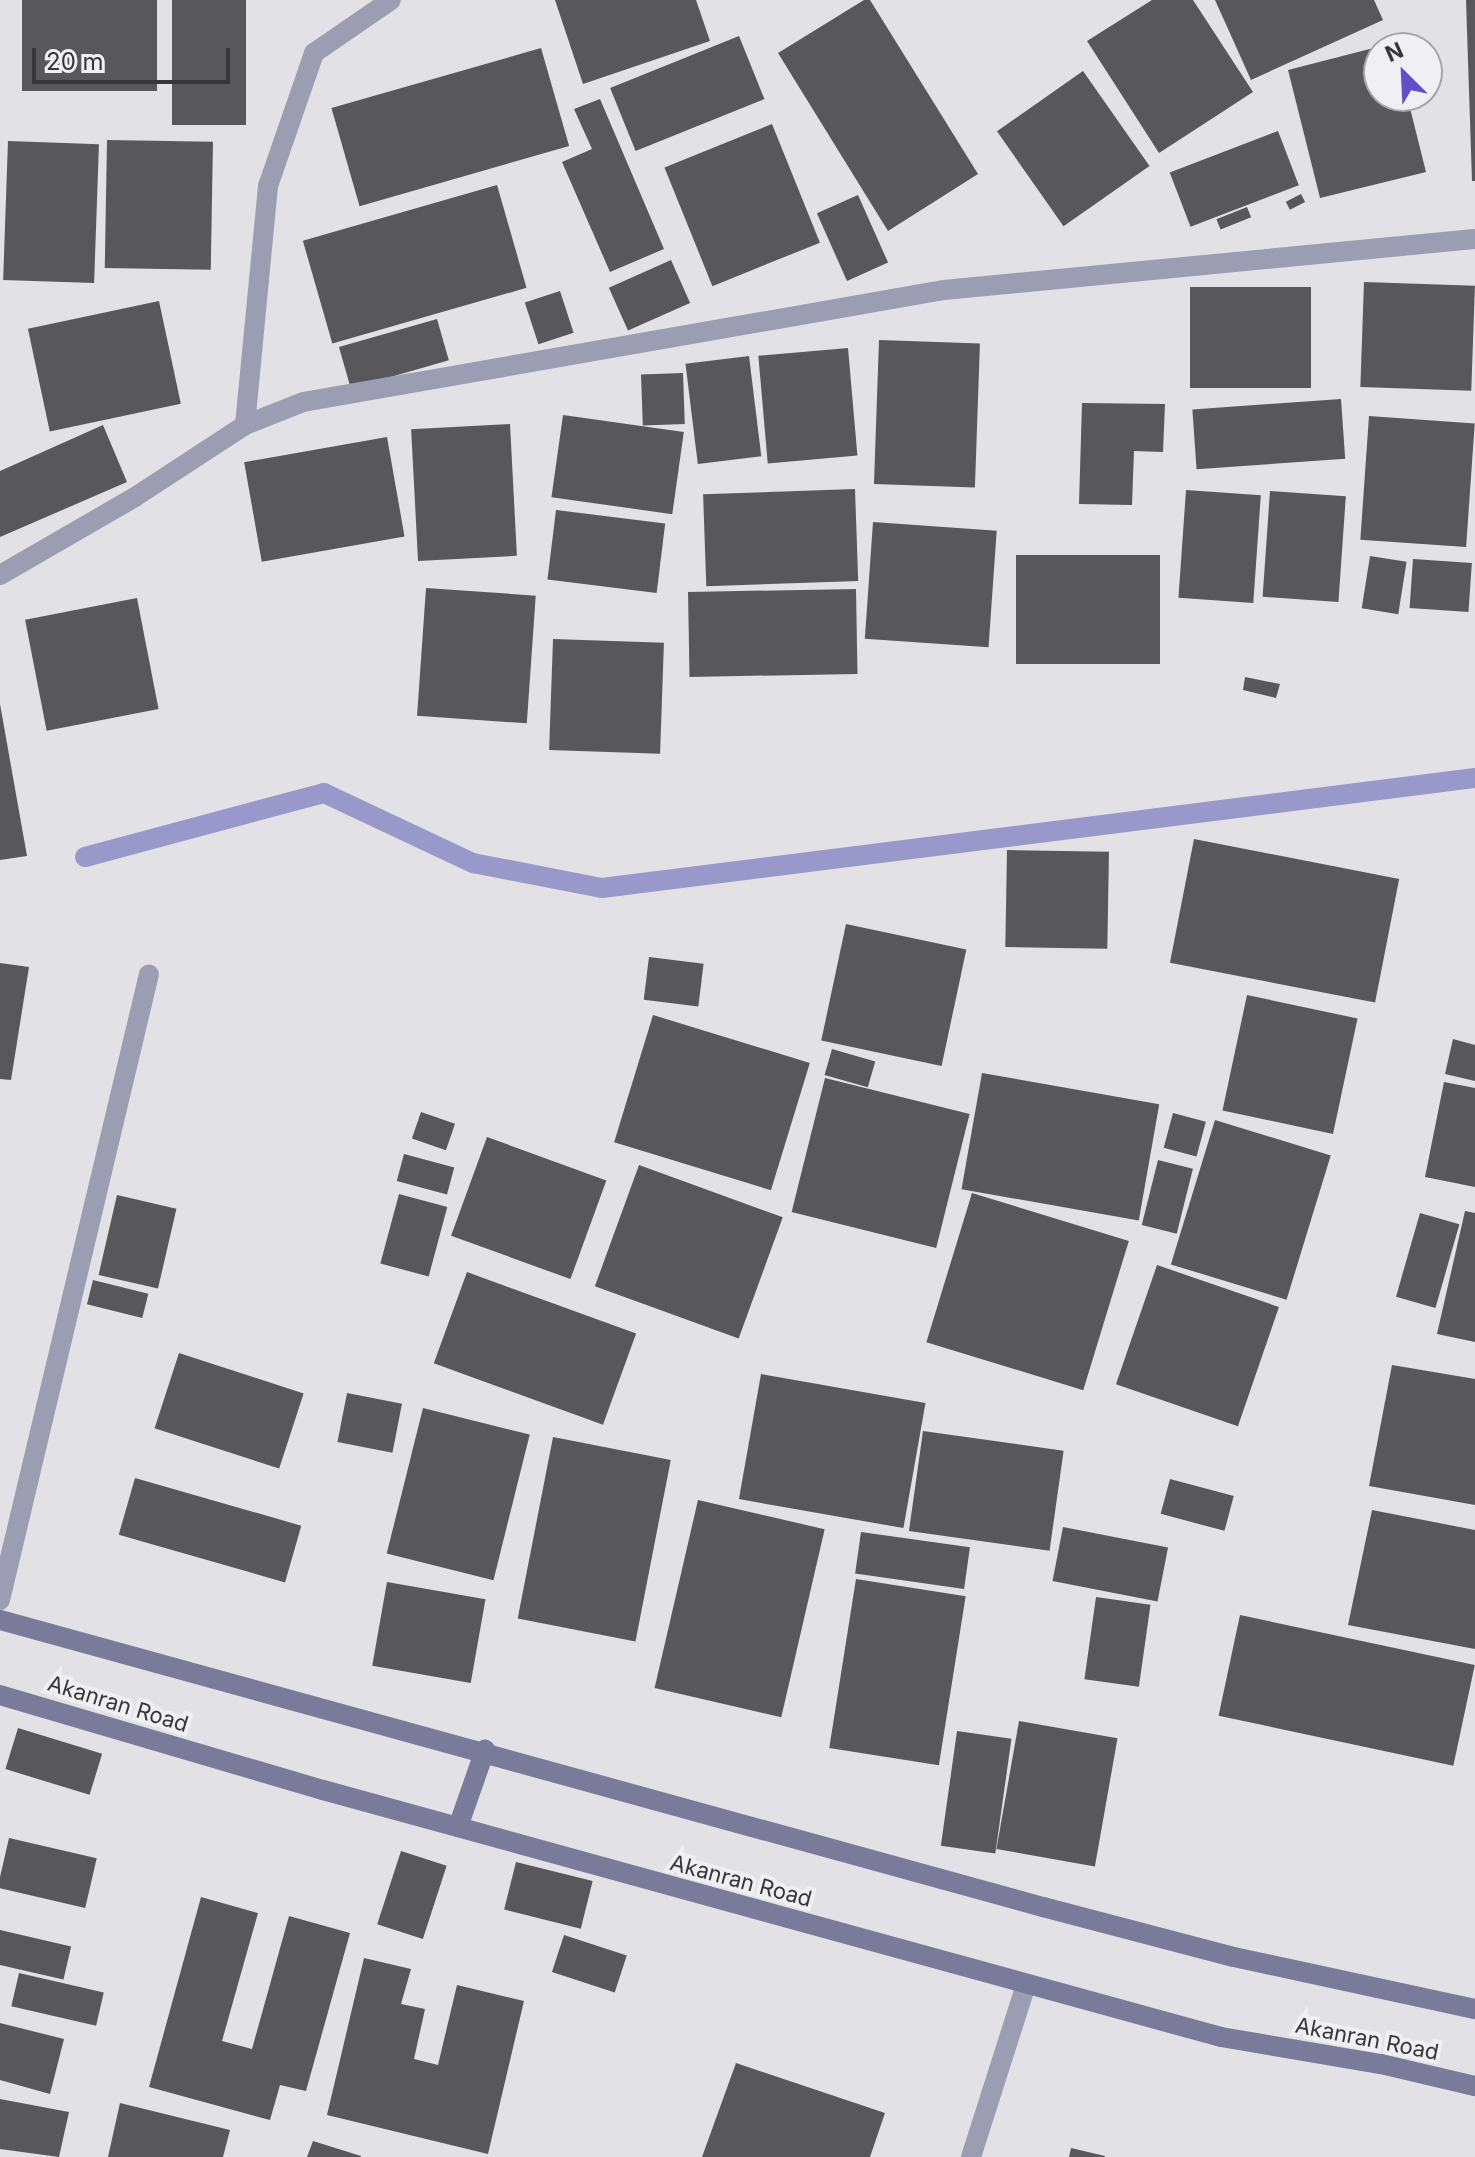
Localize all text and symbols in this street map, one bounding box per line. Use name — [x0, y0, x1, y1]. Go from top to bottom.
scale bar — [36, 32, 234, 82]
north arrow — [1363, 32, 1443, 112]
text: N — [1381, 37, 1407, 67]
text: 20 m — [46, 47, 104, 76]
street label: Akanran Road — [45, 1670, 191, 1738]
street label: Akanran Road — [667, 1849, 815, 1913]
street label: Akanran Road — [1293, 2012, 1441, 2066]

